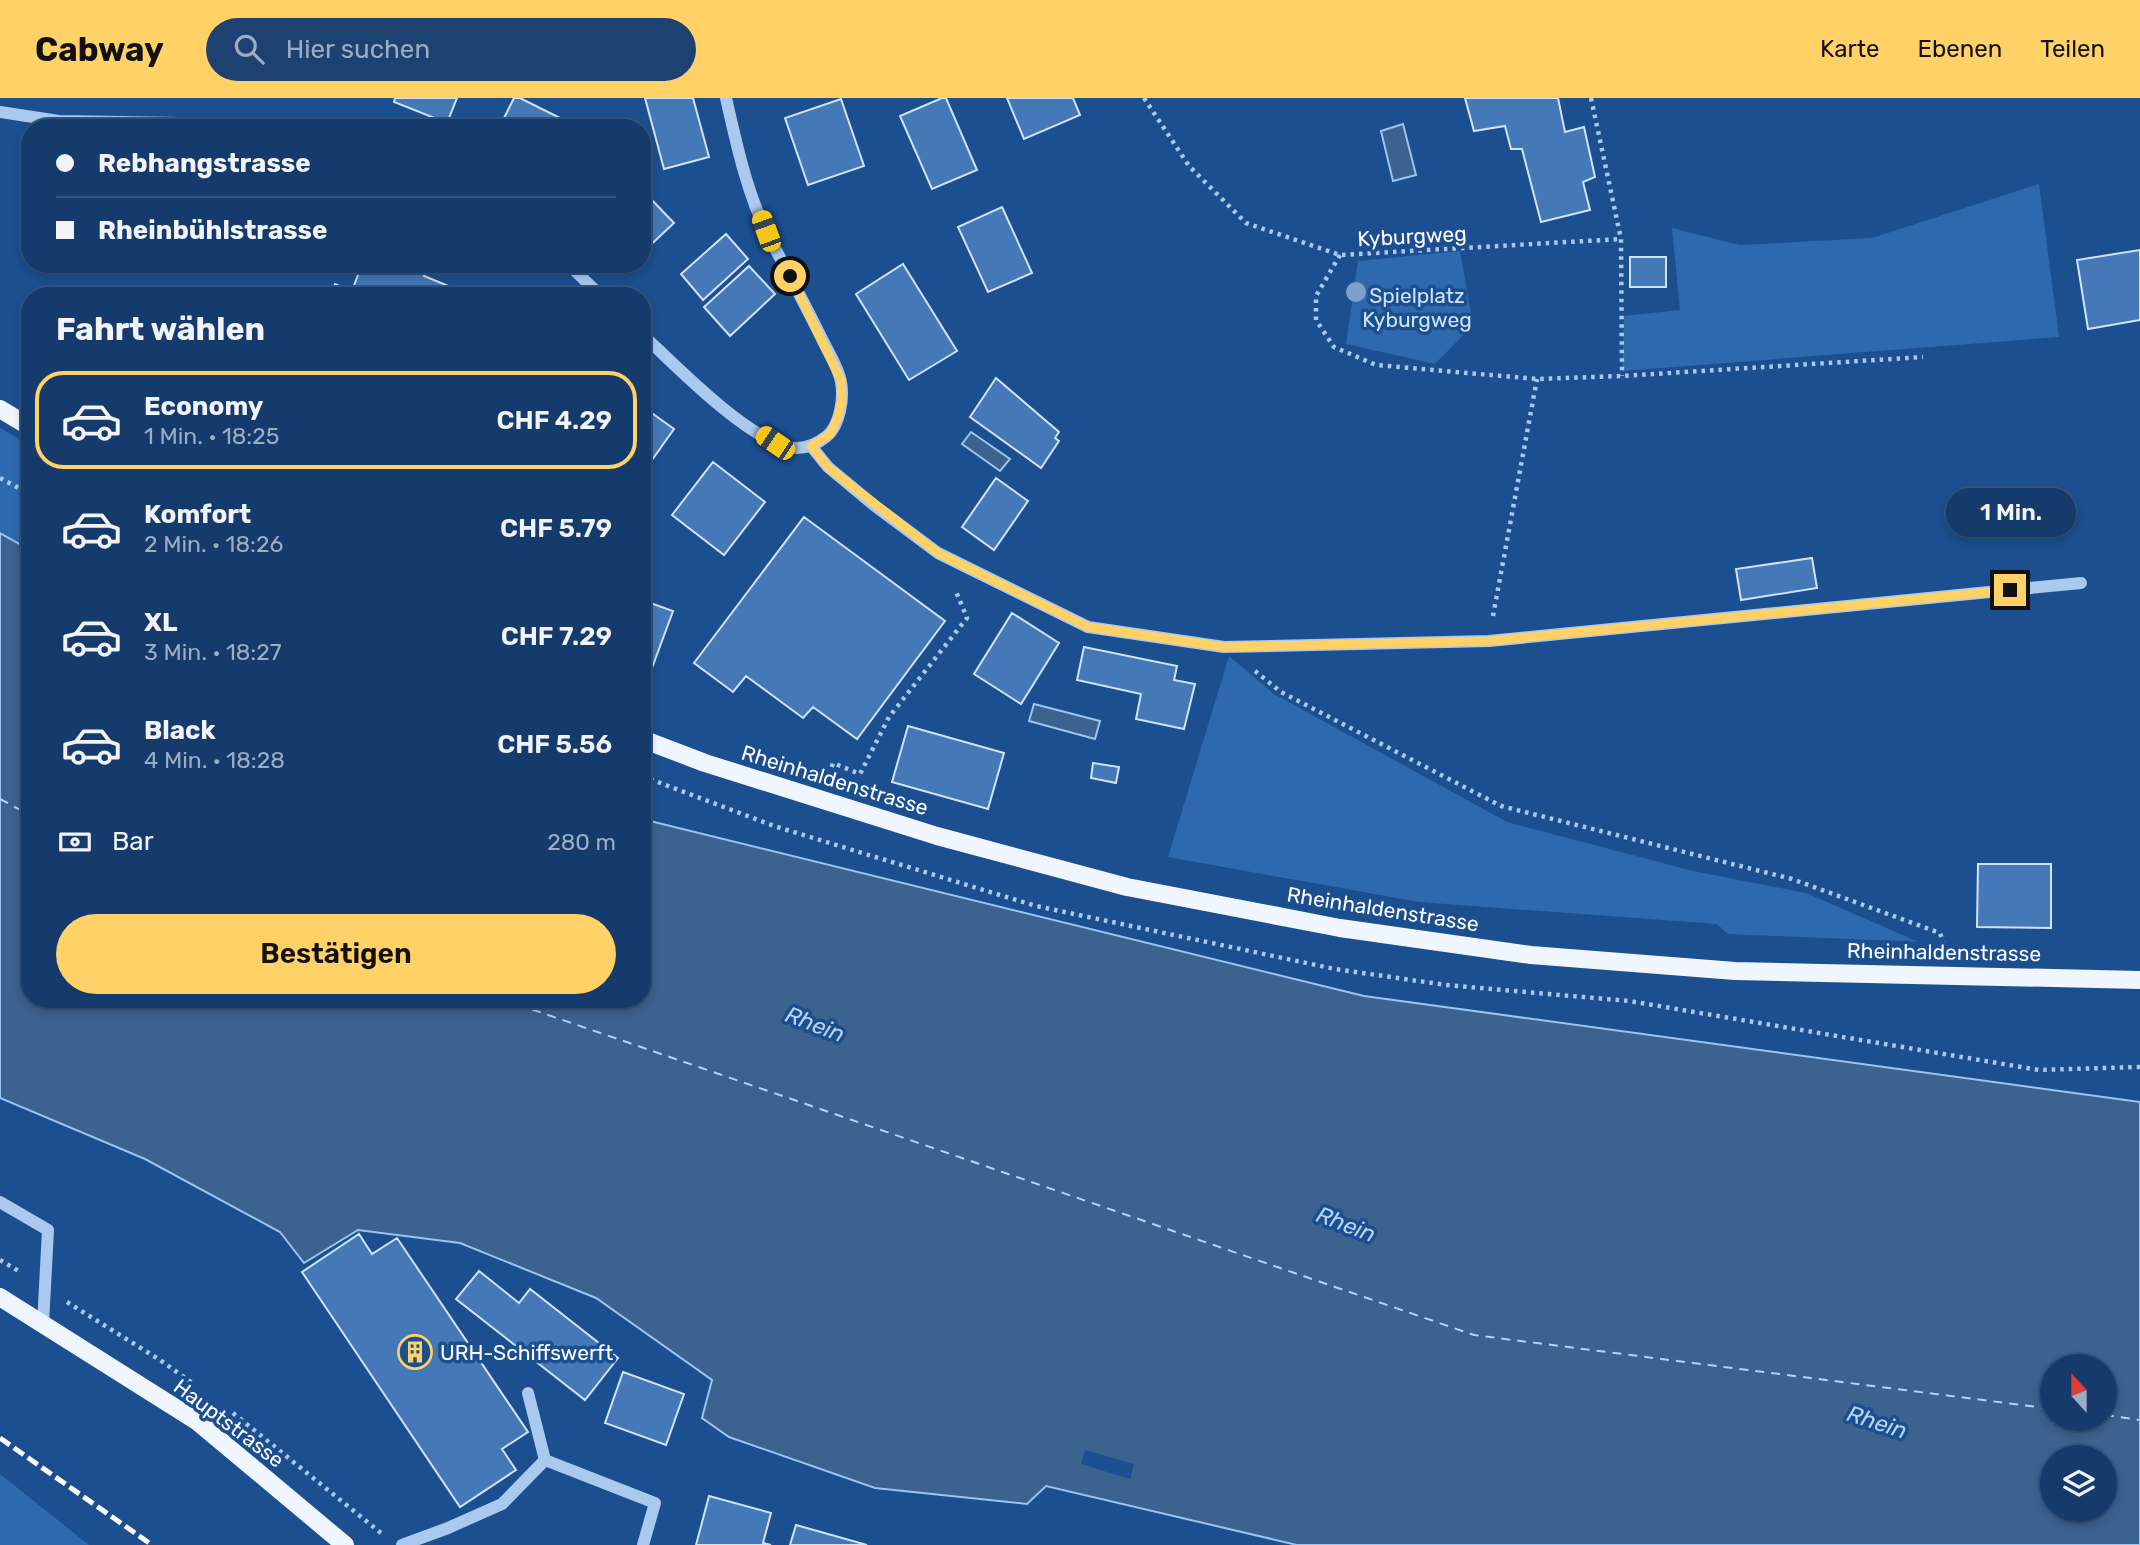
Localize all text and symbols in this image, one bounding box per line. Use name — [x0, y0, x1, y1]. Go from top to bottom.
search box — [206, 18, 696, 81]
text: Cabway — [35, 30, 164, 69]
icon: search — [230, 30, 268, 68]
text: Hier suchen — [286, 34, 430, 65]
text: Karte — [1820, 35, 1880, 63]
text: Ebenen — [1918, 35, 2002, 63]
text: Teilen — [2040, 35, 2105, 63]
text: Rebhangstrasse — [98, 148, 311, 179]
car — [749, 208, 784, 254]
text: Rheinbühlstrasse — [98, 215, 327, 246]
street label: Kyburgweg — [1357, 221, 1467, 251]
route start — [774, 260, 806, 292]
park label: Spielplatz Kyburgweg — [1362, 283, 1472, 332]
text: Fahrt wählen — [56, 310, 265, 348]
icon: car — [60, 389, 123, 452]
text: Economy — [144, 391, 263, 422]
text: CHF 4.29 — [497, 405, 612, 436]
text: 1 Min. · 18:25 — [144, 422, 279, 450]
car — [752, 423, 799, 463]
callout: 1 Min. — [1945, 489, 2075, 538]
icon: car — [60, 497, 123, 560]
text: 1 Min. — [1980, 498, 2042, 526]
text: Komfort — [144, 499, 251, 530]
text: CHF 5.79 — [500, 513, 612, 544]
text: 2 Min. · 18:26 — [144, 530, 283, 558]
route end — [1994, 574, 2026, 606]
icon: car — [60, 605, 123, 668]
text: XL — [144, 607, 177, 638]
text: CHF 7.29 — [501, 621, 612, 652]
text: 3 Min. · 18:27 — [144, 638, 282, 666]
icon: car — [60, 713, 123, 776]
text: Black — [144, 715, 216, 746]
text: CHF 5.56 — [497, 729, 612, 760]
street label: Rheinhaldenstrasse — [739, 740, 931, 820]
text: 4 Min. · 18:28 — [144, 746, 285, 774]
icon: cash — [56, 823, 94, 861]
text: Bar — [112, 826, 154, 857]
text: 280 m — [547, 828, 616, 856]
street label: Rheinhaldenstrasse — [1285, 881, 1481, 937]
button: Bestätigen — [56, 914, 616, 994]
street label: Rheinhaldenstrasse — [1847, 938, 2041, 966]
water label: Rhein — [781, 1000, 849, 1048]
water label: Rhein — [1312, 1200, 1380, 1248]
building icon: URH-Schiffswerft — [396, 1333, 434, 1371]
place label: URH-Schiffswerft — [440, 1340, 613, 1365]
north arrow — [2040, 1354, 2118, 1432]
map controls — [2040, 1354, 2117, 1522]
street label: Hauptstrasse — [169, 1373, 289, 1473]
water label: Rhein — [1843, 1399, 1911, 1445]
button: layers — [2040, 1445, 2117, 1522]

